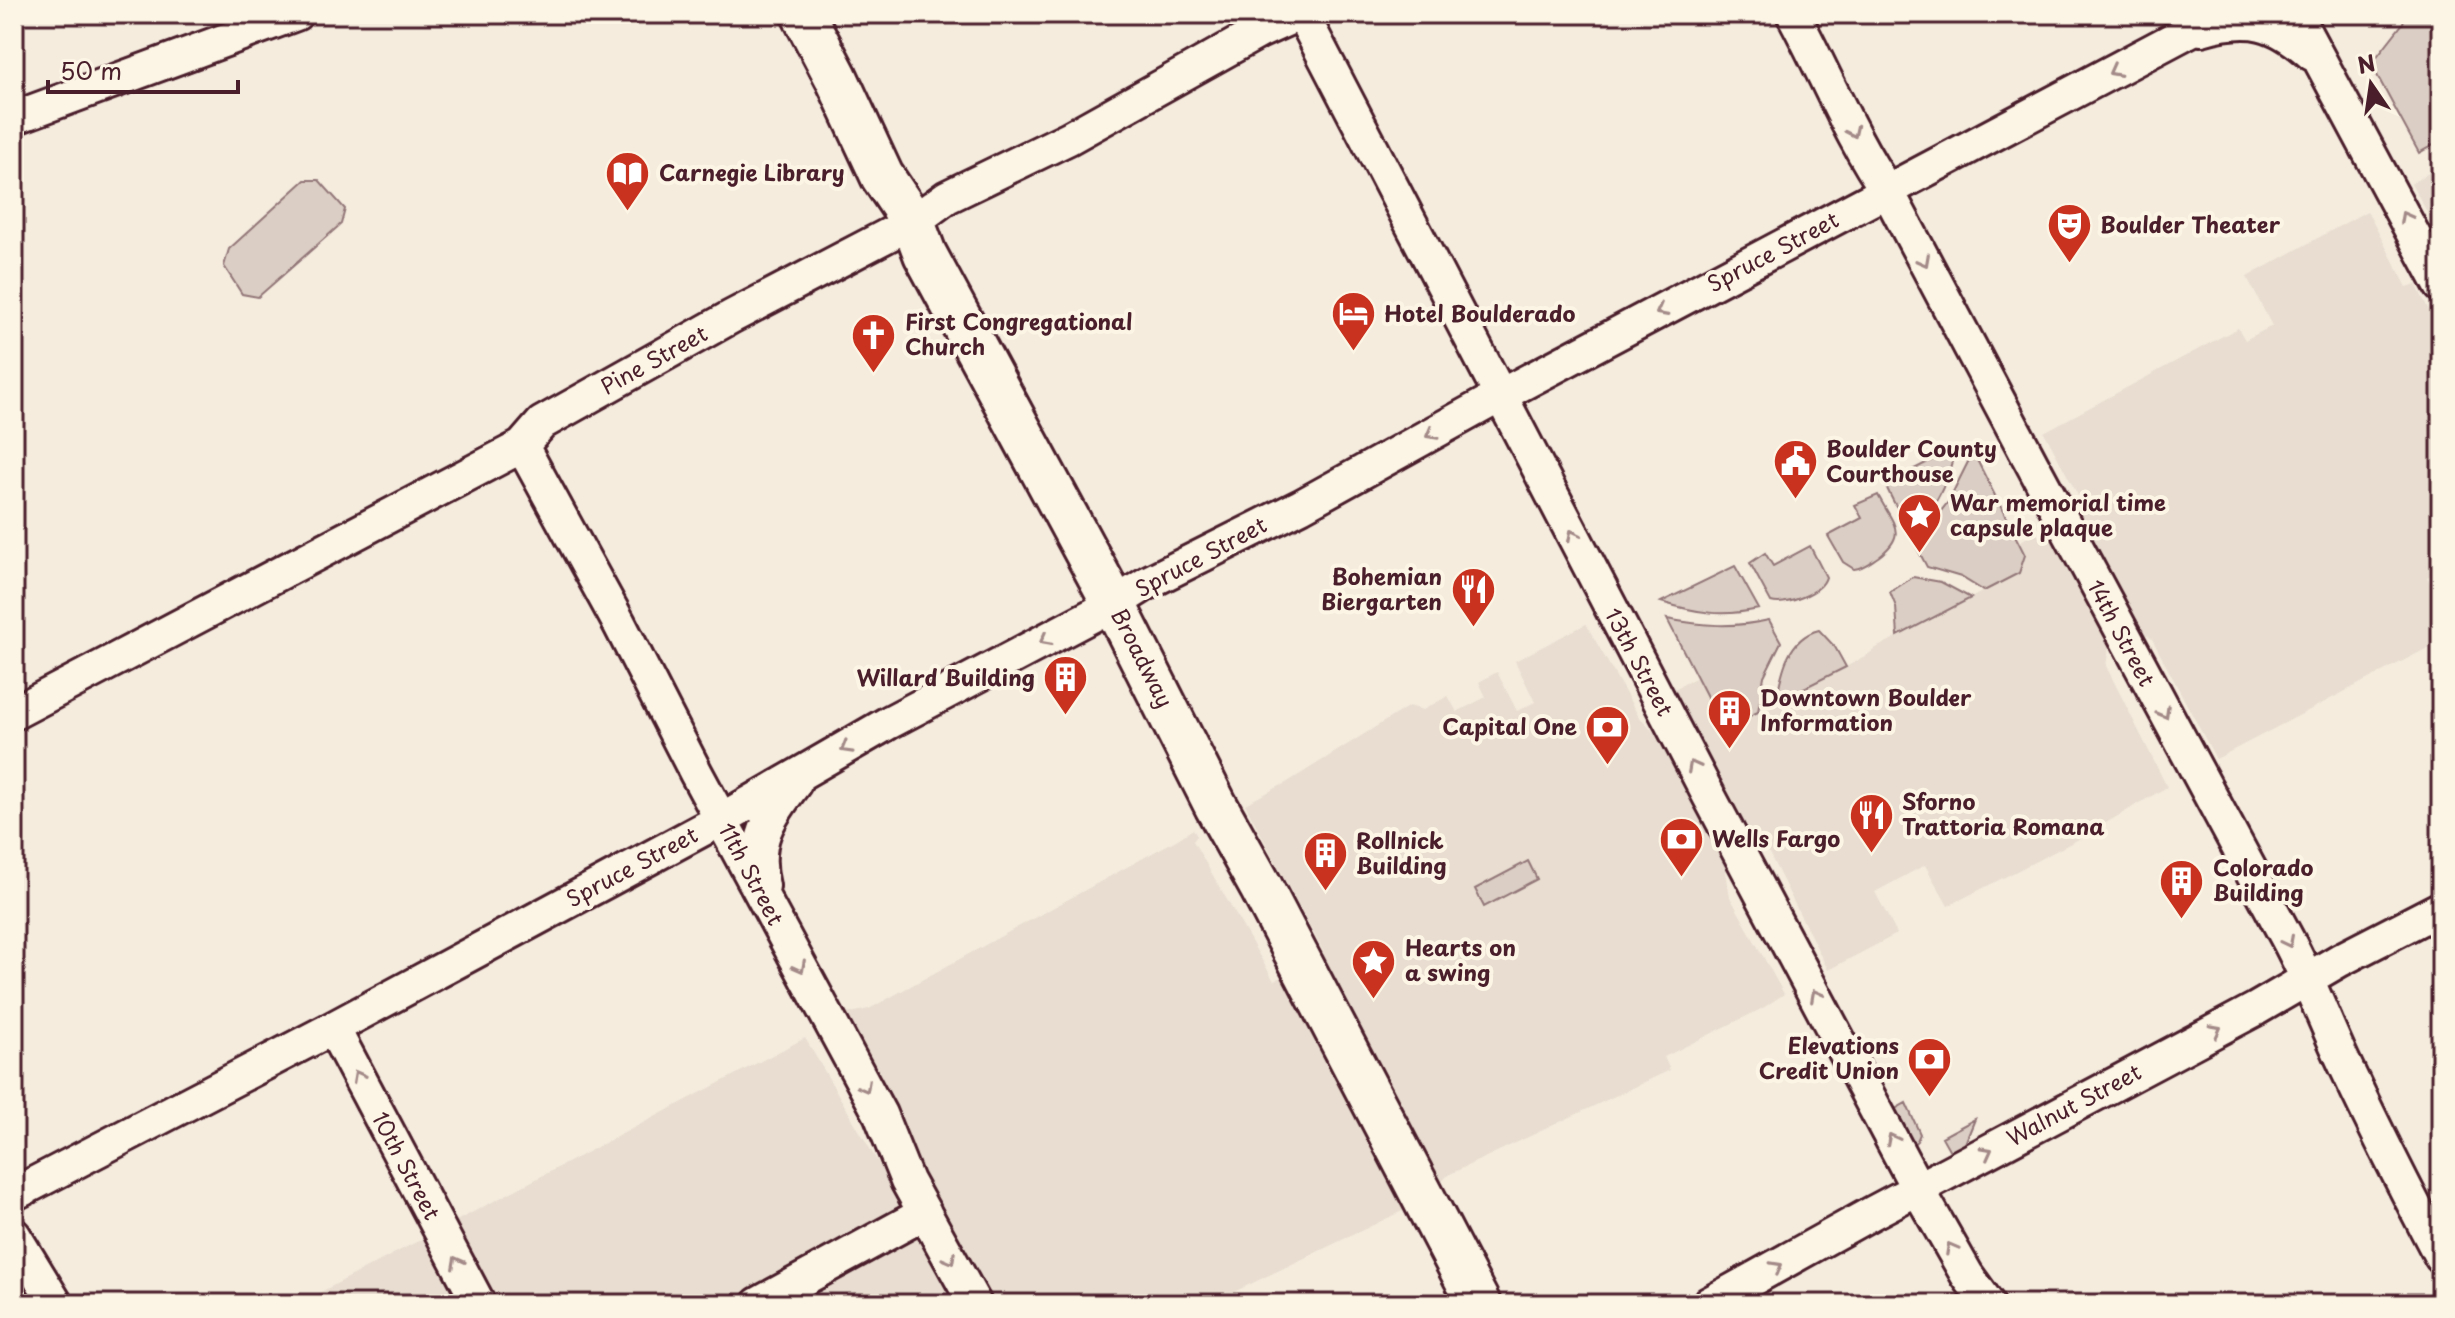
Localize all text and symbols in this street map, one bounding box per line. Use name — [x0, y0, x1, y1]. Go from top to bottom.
scale bar — [48, 44, 238, 94]
north arrow — [2331, 44, 2411, 124]
text: N — [2354, 45, 2378, 81]
text: 50 m — [60, 52, 122, 88]
one-way arrow — [2108, 61, 2123, 77]
one-way arrow — [1843, 124, 1859, 139]
library icon: Carnegie Library — [604, 149, 652, 212]
place label: Carnegie Library — [659, 155, 845, 188]
theatre icon: Boulder Theater — [2045, 201, 2093, 264]
street label: Spruce Street — [1701, 202, 1844, 299]
place label: Boulder Theater — [2100, 207, 2281, 240]
one-way arrow — [2399, 211, 2414, 226]
one-way arrow — [1915, 253, 1930, 268]
hotel icon: Hotel Boulderado — [1329, 290, 1377, 353]
place label: Hotel Boulderado — [1384, 296, 1576, 329]
one-way arrow — [1655, 301, 1670, 316]
place label: First Congregational Church — [905, 304, 1132, 362]
church icon: First Congregational Church — [850, 311, 898, 374]
street label: Pine Street — [594, 316, 713, 402]
one-way arrow — [1425, 424, 1440, 440]
place label: Boulder County Courthouse — [1826, 431, 1997, 489]
public building icon: Boulder County Courthouse — [1771, 438, 1819, 501]
place label: War memorial time capsule plaque — [1950, 485, 2166, 543]
place icon: War memorial time capsule plaque — [1895, 492, 1943, 555]
street label: Spruce Street — [1129, 507, 1272, 604]
one-way arrow — [1567, 529, 1583, 544]
place label: Bohemian Biergarten — [1321, 559, 1442, 617]
restaurant icon: Bohemian Biergarten — [1449, 566, 1497, 629]
street label: 14th Street — [2080, 573, 2164, 692]
street label: 13th Street — [1598, 601, 1683, 722]
street label: Broadway — [1104, 602, 1182, 713]
one-way arrow — [1039, 631, 1053, 646]
building icon: Willard Building — [1042, 654, 1090, 717]
place label: Willard Building — [856, 660, 1035, 693]
place label: Downtown Boulder Information — [1760, 680, 1972, 738]
building icon: Downtown Boulder Information — [1705, 687, 1753, 750]
bank icon: Capital One — [1584, 703, 1632, 766]
one-way arrow — [2154, 705, 2170, 719]
place label: Capital One — [1442, 709, 1578, 742]
one-way arrow — [840, 738, 855, 754]
one-way arrow — [1688, 760, 1703, 774]
place label: Sforno Trattoria Romana — [1902, 784, 2105, 842]
restaurant icon: Sforno Trattoria Romana — [1847, 791, 1895, 854]
bank icon: Wells Fargo — [1657, 815, 1705, 878]
street label: 11th Street — [711, 816, 793, 931]
street label: Spruce Street — [560, 817, 703, 914]
place label: Wells Fargo — [1712, 821, 1840, 854]
place label: Rollnick Building — [1356, 823, 1447, 881]
building icon: Rollnick Building — [1301, 830, 1349, 893]
place label: Colorado Building — [2213, 850, 2314, 908]
building icon: Colorado Building — [2158, 857, 2206, 920]
place label: Hearts on a swing — [1405, 930, 1516, 988]
one-way arrow — [2279, 933, 2294, 948]
place icon: Hearts on a swing — [1350, 937, 1398, 1000]
one-way arrow — [791, 958, 806, 973]
one-way arrow — [1811, 989, 1826, 1003]
one-way arrow — [2208, 1024, 2223, 1039]
place label: Elevations Credit Union — [1759, 1028, 1899, 1086]
bank icon: Elevations Credit Union — [1906, 1035, 1954, 1098]
street label: Walnut Street — [2000, 1054, 2147, 1153]
one-way arrow — [353, 1070, 368, 1085]
one-way arrow — [855, 1078, 871, 1092]
street label: 10th Street — [365, 1105, 450, 1225]
one-way arrow — [1886, 1132, 1902, 1147]
one-way arrow — [1978, 1146, 1993, 1161]
one-way arrow — [1946, 1241, 1961, 1256]
one-way arrow — [940, 1250, 956, 1264]
one-way arrow — [451, 1255, 466, 1270]
one-way arrow — [1769, 1261, 1783, 1276]

